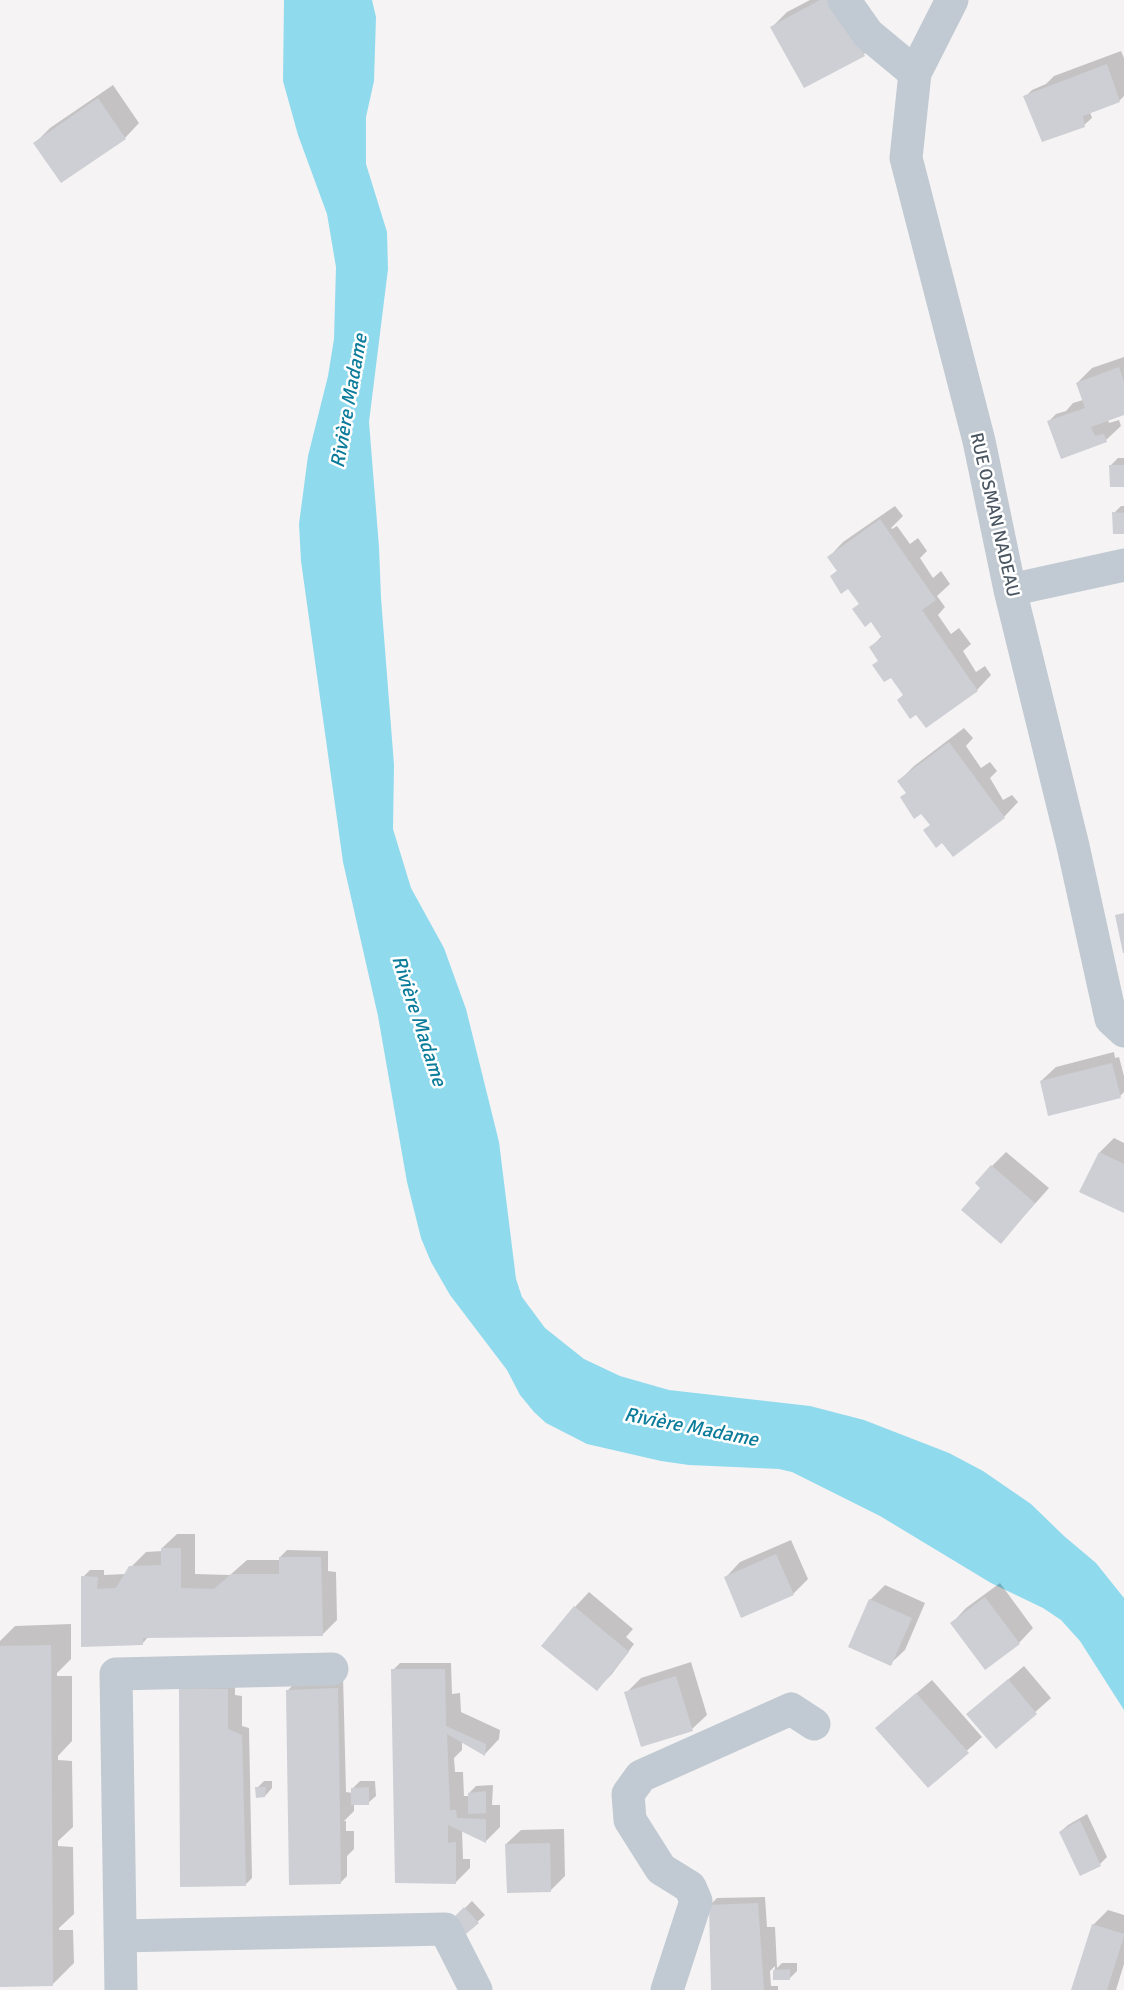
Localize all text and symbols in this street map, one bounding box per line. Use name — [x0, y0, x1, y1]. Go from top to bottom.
water label: Rivière Madame — [326, 332, 374, 470]
street label: RUE OSMAN NADEAU — [965, 431, 1023, 599]
water label: Rivière Madame — [386, 953, 450, 1089]
water label: Rivière Madame — [622, 1403, 760, 1453]

